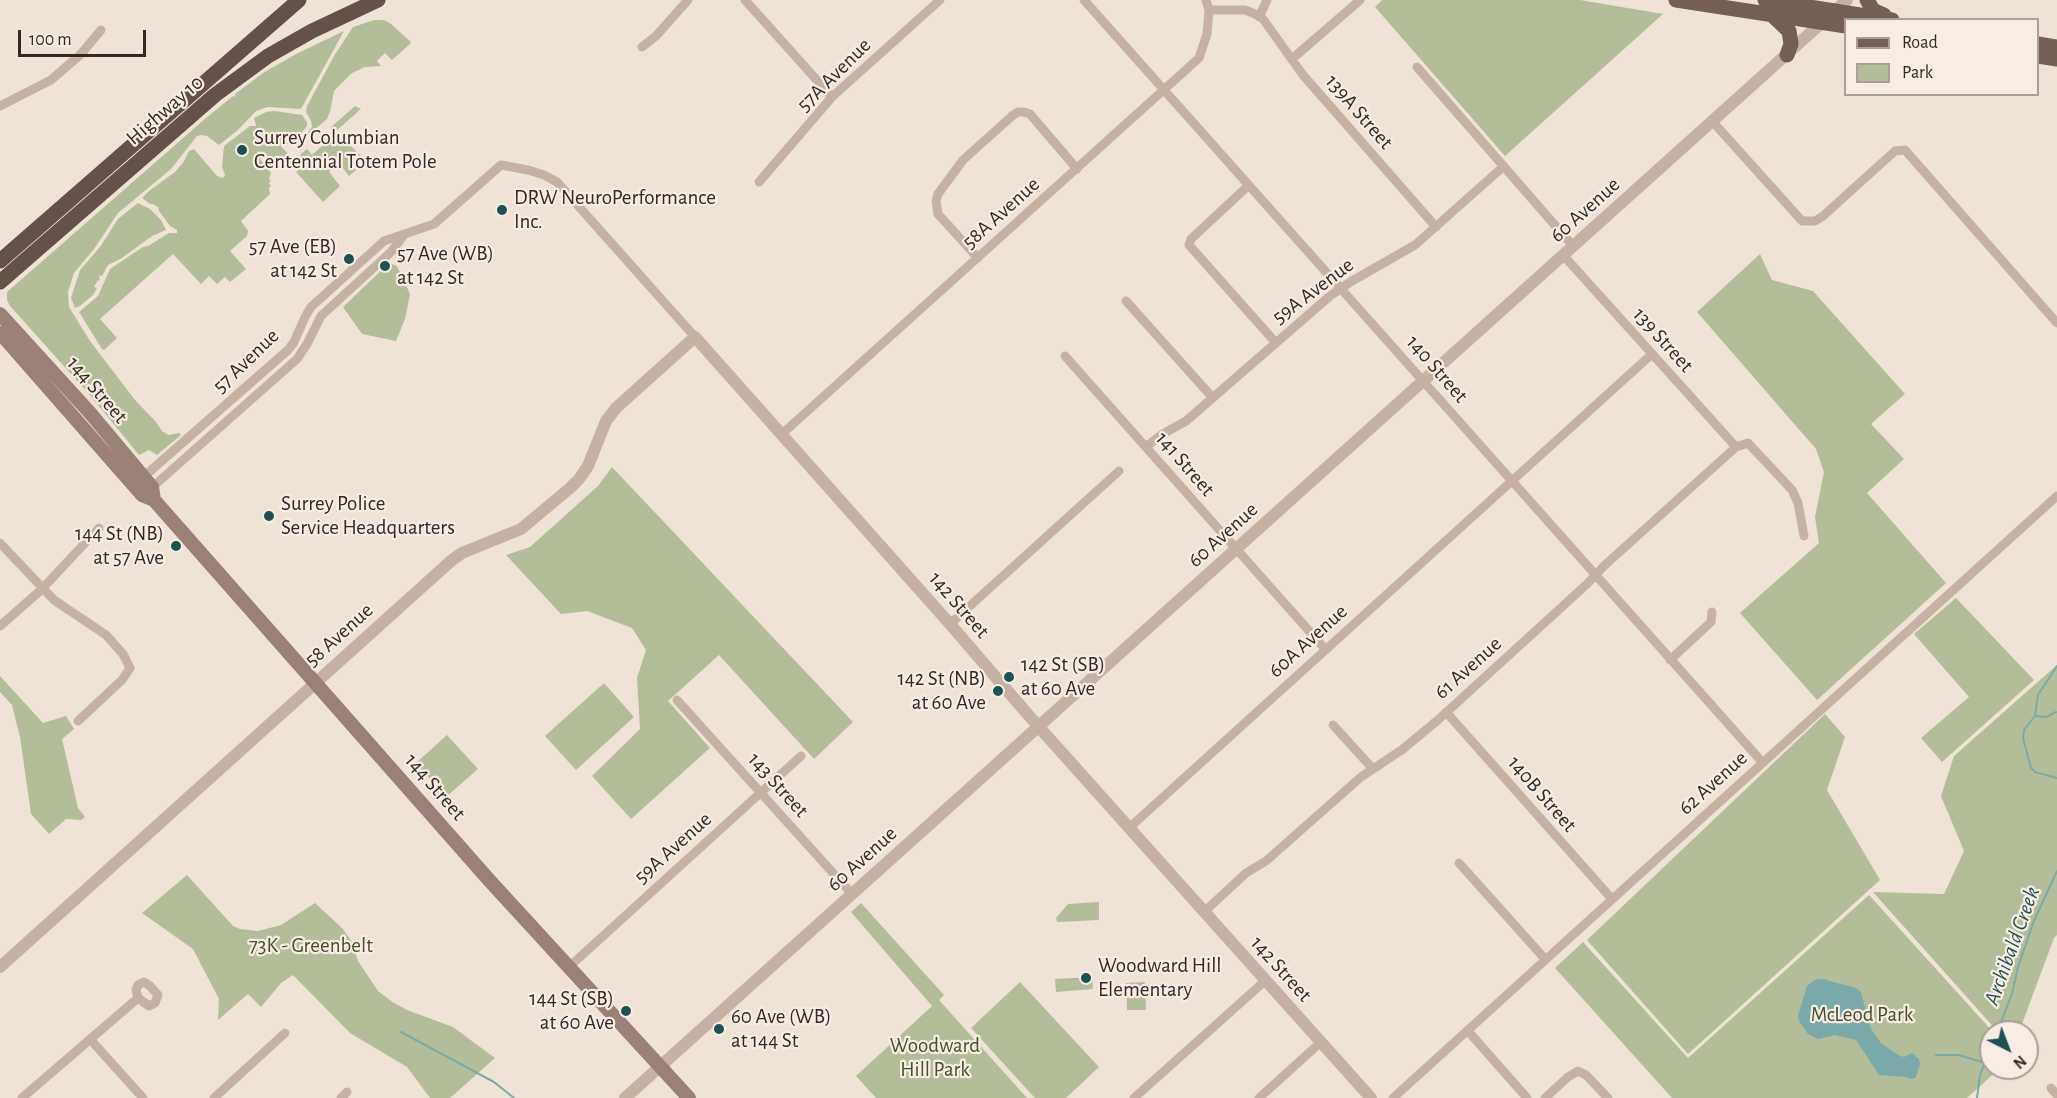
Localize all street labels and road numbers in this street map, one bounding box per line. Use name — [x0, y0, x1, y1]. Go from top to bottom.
street label: 57A Avenue — [792, 33, 876, 117]
street label: 139A Street — [1320, 69, 1398, 155]
street label: Highway 10 — [121, 70, 209, 150]
street label: 58A Avenue — [957, 172, 1045, 254]
street label: 60 Avenue — [1545, 172, 1625, 248]
street label: 59A Avenue — [1267, 252, 1359, 330]
street label: 139 Street — [1627, 302, 1699, 378]
street label: 57 Avenue — [208, 323, 284, 399]
street label: 140 Street — [1401, 330, 1473, 408]
street label: 144 Street — [61, 351, 133, 429]
street label: 141 Street — [1150, 427, 1220, 501]
street label: 60 Avenue — [1183, 497, 1263, 573]
street label: 142 Street — [923, 567, 995, 643]
street label: 58 Avenue — [300, 598, 378, 672]
street label: 60A Avenue — [1263, 599, 1353, 683]
street label: 61 Avenue — [1429, 631, 1507, 705]
street label: 62 Avenue — [1673, 745, 1753, 821]
street label: 143 Street — [742, 747, 814, 823]
street label: 144 Street — [399, 748, 471, 826]
street label: 140B Street — [1502, 751, 1582, 837]
street label: 59A Avenue — [629, 807, 717, 889]
street label: 60 Avenue — [822, 821, 902, 897]
street label: 142 Street — [1245, 931, 1317, 1007]

